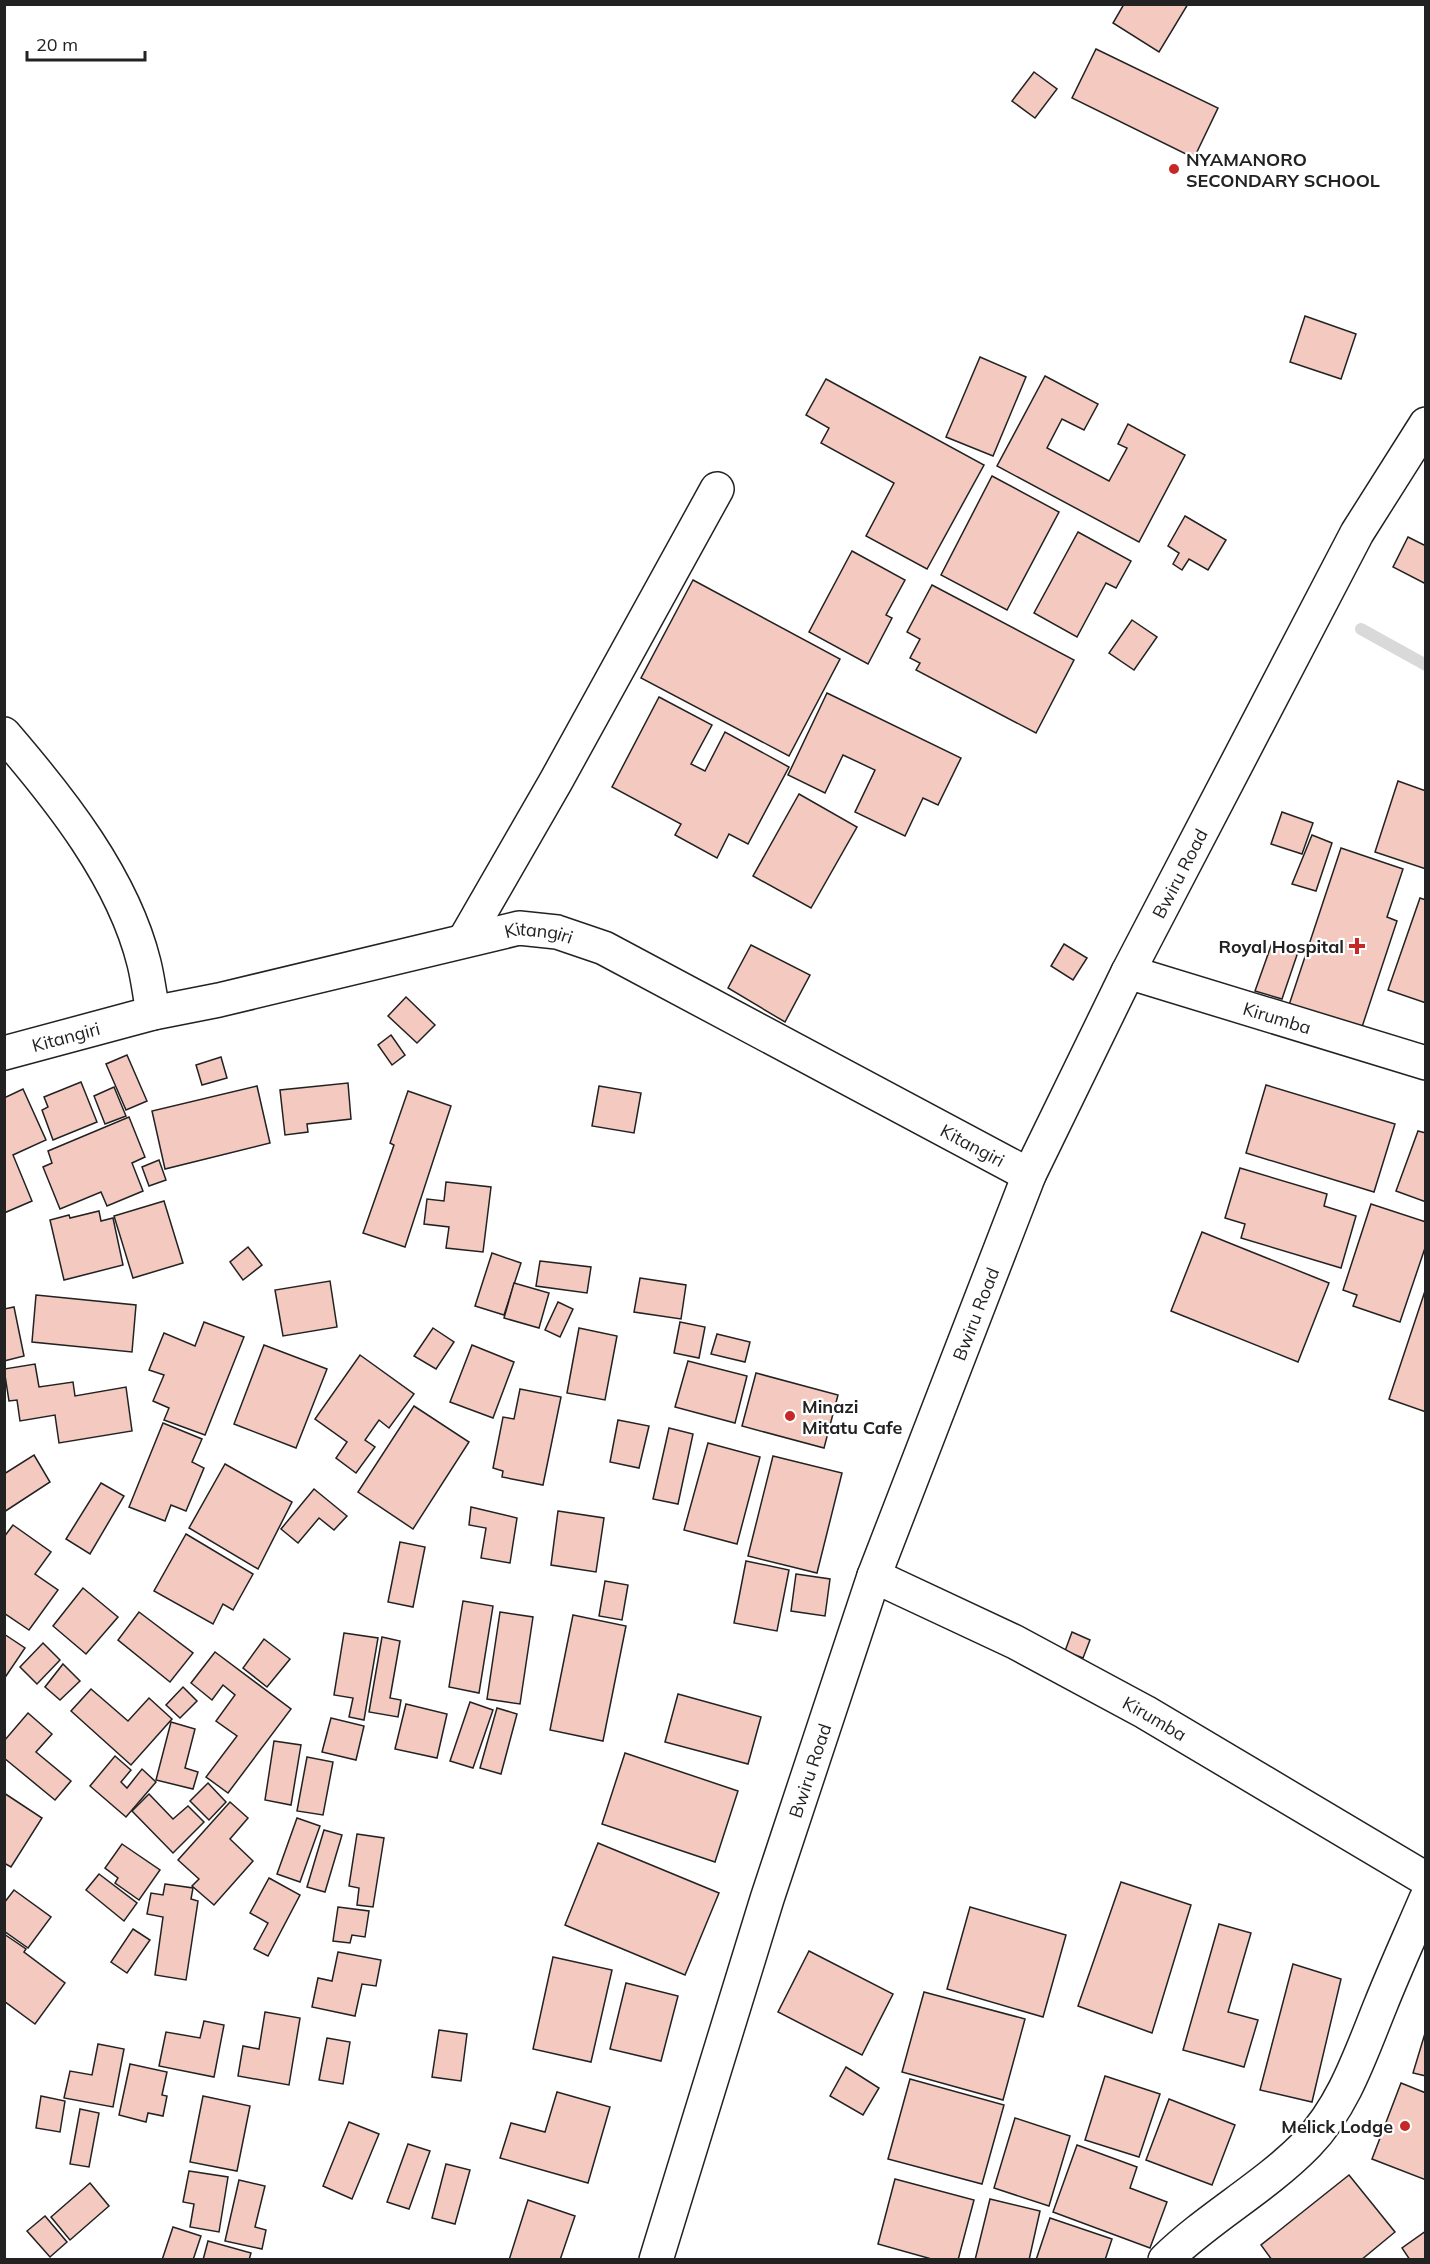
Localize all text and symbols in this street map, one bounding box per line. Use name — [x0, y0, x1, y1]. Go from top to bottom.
scale bar — [27, 24, 146, 62]
text: 20 m — [36, 33, 78, 56]
place label: NYAMANORO SECONDARY SCHOOL — [1186, 148, 1380, 192]
marker: NYAMANORO SECONDARY SCHOOL — [1167, 162, 1181, 176]
street label: Bwiru Road — [1147, 825, 1212, 922]
street label: Kitangiri — [502, 917, 576, 948]
place label: Royal Hospital — [1219, 935, 1344, 958]
marker: Royal Hospital — [1348, 937, 1366, 955]
street label: Kirumba — [1240, 996, 1314, 1039]
street label: Kitangiri — [29, 1016, 102, 1057]
street label: Kitangiri — [937, 1118, 1009, 1171]
street label: Bwiru Road — [947, 1264, 1004, 1364]
place label: Minazi Mitatu Cafe — [802, 1395, 902, 1439]
marker: Minazi Mitatu Cafe — [783, 1409, 797, 1423]
street label: Kirumba — [1119, 1691, 1191, 1746]
street label: Bwiru Road — [783, 1720, 836, 1821]
place label: Melick Lodge — [1281, 2115, 1393, 2138]
marker: Melick Lodge — [1398, 2119, 1412, 2133]

